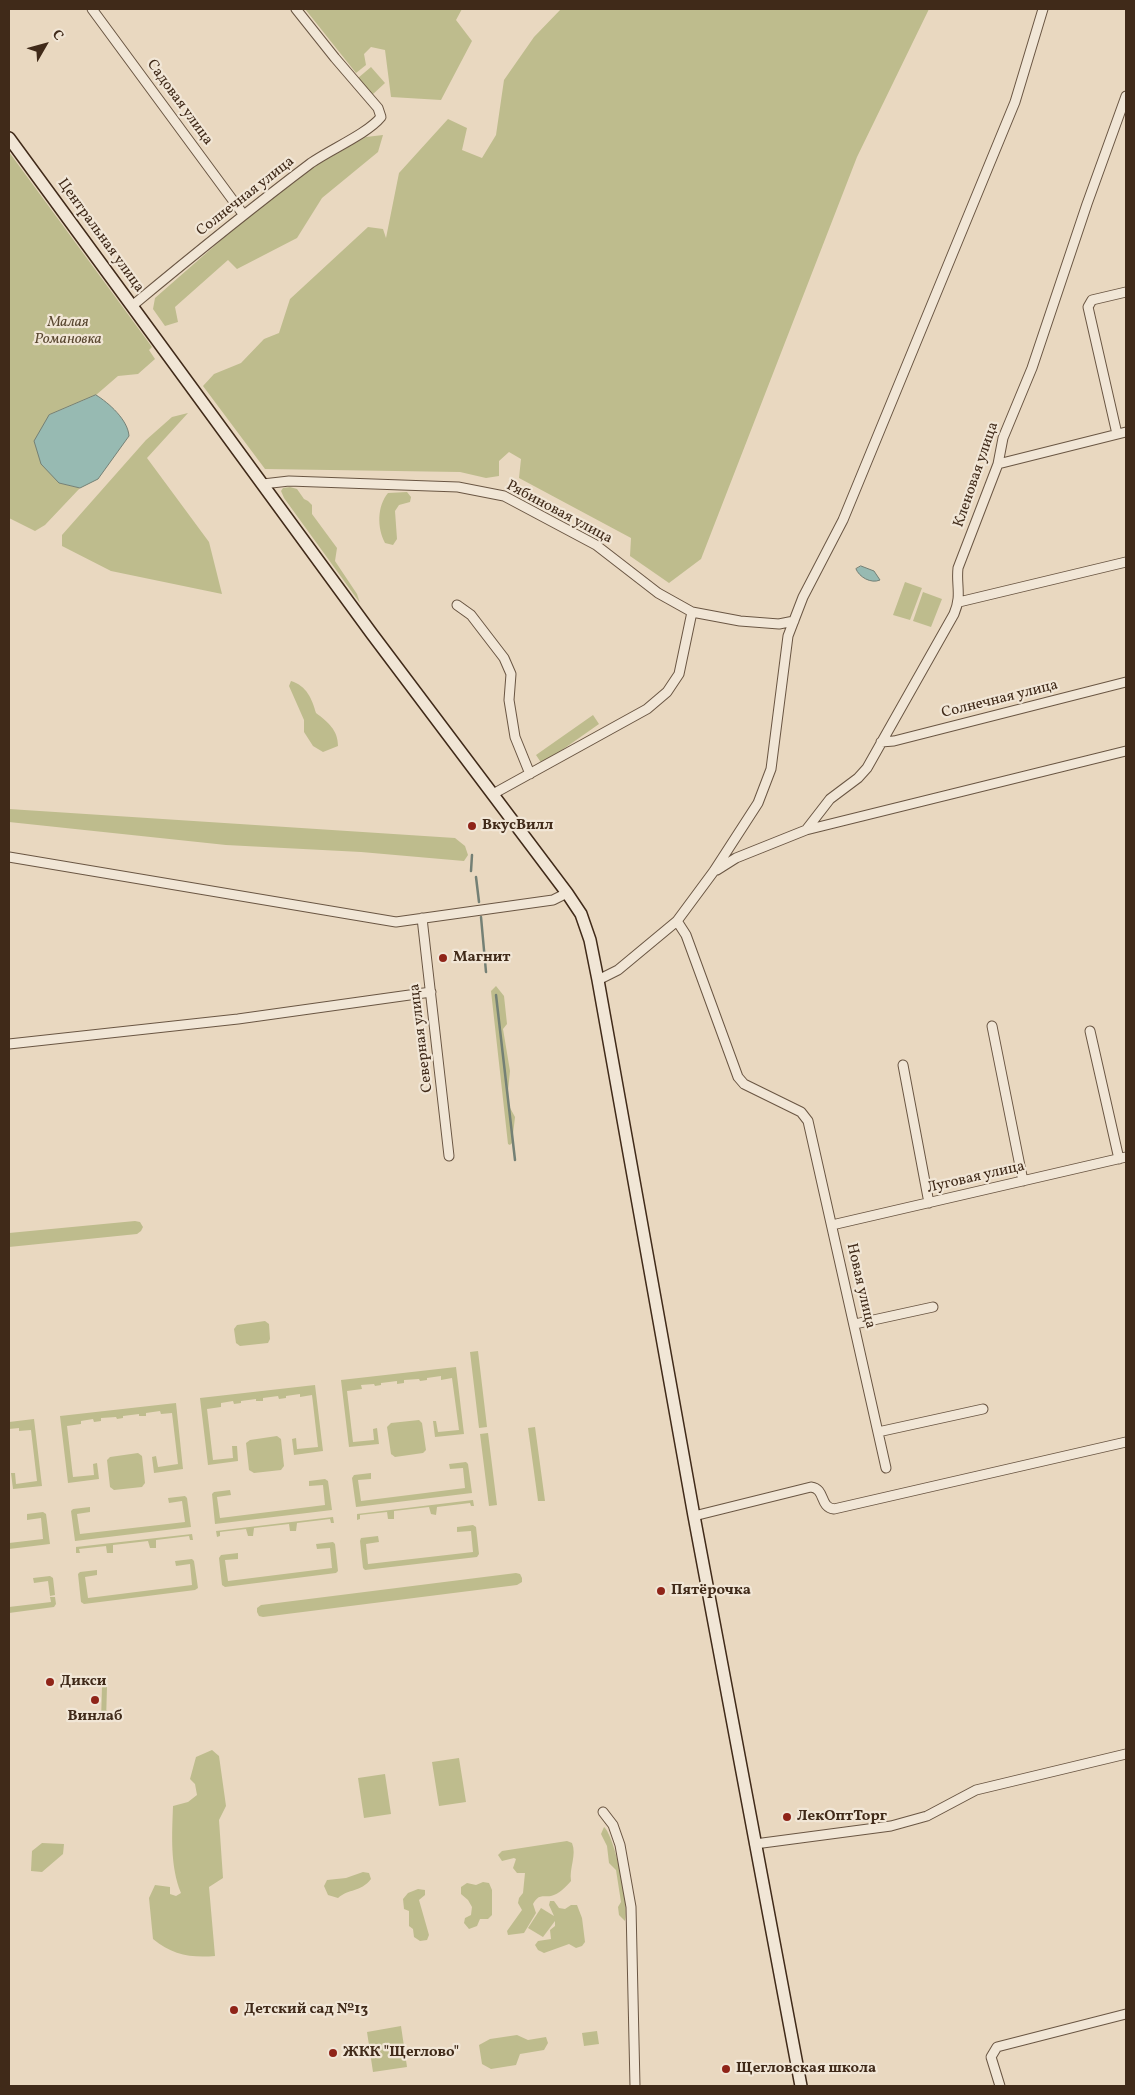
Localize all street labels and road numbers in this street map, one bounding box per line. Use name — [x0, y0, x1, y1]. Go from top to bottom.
street label: Садовая улица — [142, 57, 216, 149]
street label: Солнечная улица — [193, 153, 299, 241]
street label: Центральная улица — [53, 176, 147, 296]
street label: Кленовая улица — [951, 420, 1003, 530]
street label: Рябиновая улица — [503, 477, 615, 549]
street label: Солнечная улица — [940, 677, 1060, 723]
street label: Северная улица — [406, 983, 438, 1093]
street label: Луговая улица — [925, 1158, 1027, 1198]
street label: Новая улица — [841, 1242, 879, 1330]

